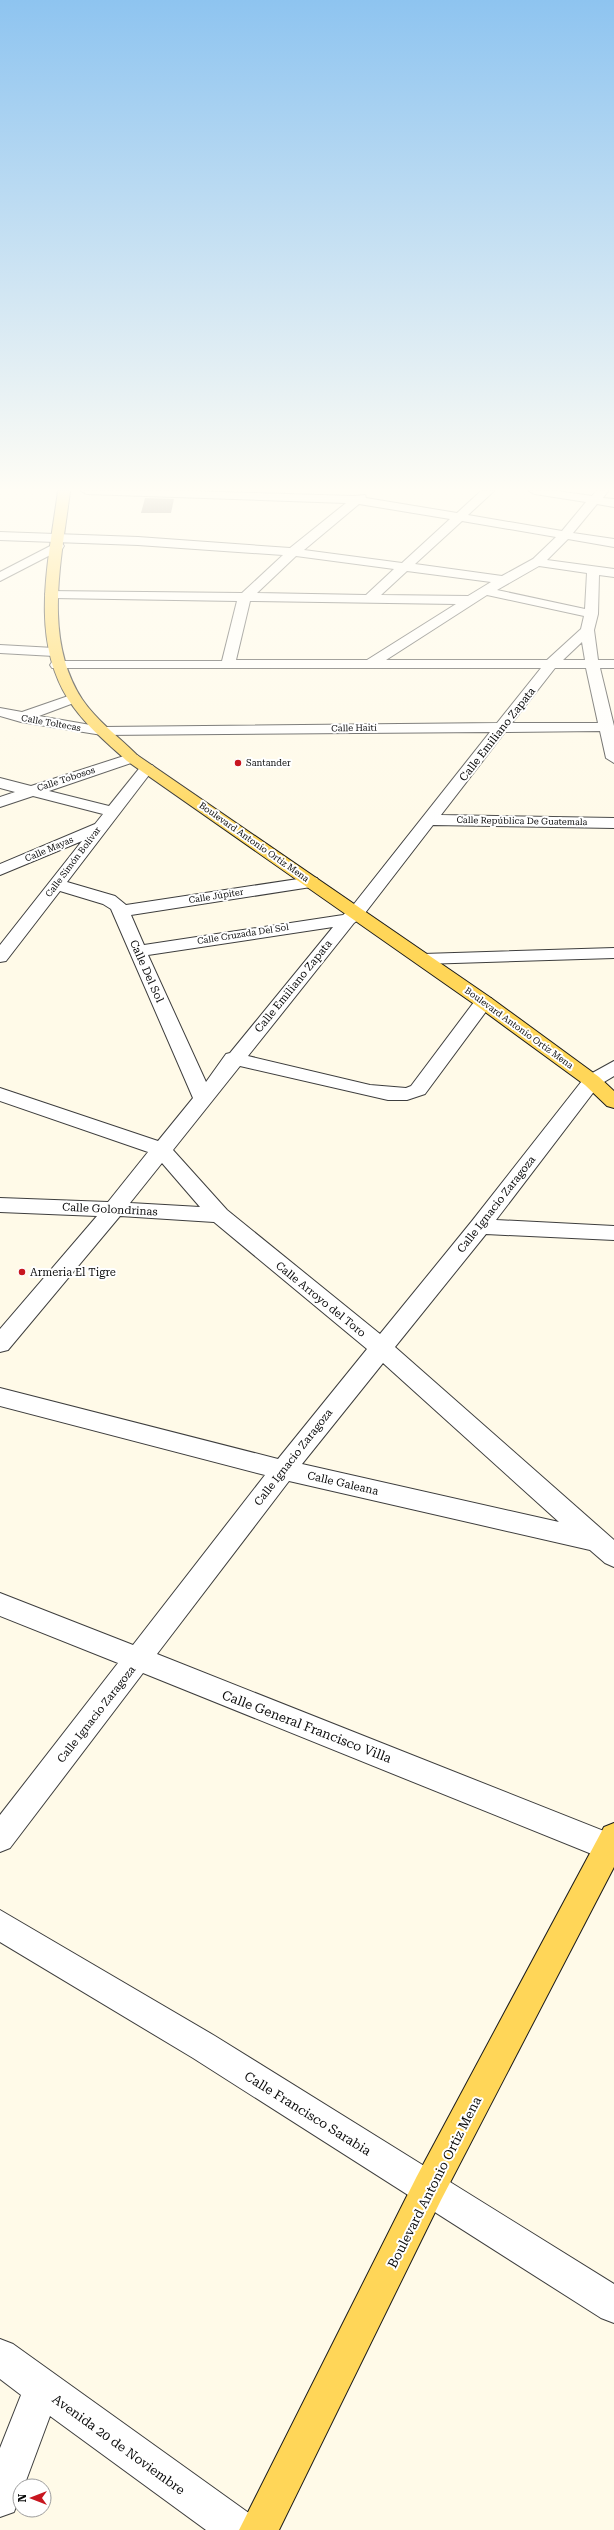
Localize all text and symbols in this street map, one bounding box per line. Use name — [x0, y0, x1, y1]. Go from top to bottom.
street label: Calle Emiliano Zapata — [457, 685, 538, 784]
street label: Calle Toltecas — [20, 713, 82, 733]
street label: Calle Haití — [331, 723, 377, 733]
marker: Santander — [233, 758, 243, 768]
place label: Santander — [246, 758, 291, 768]
street label: Calle Tobosos — [36, 765, 96, 793]
street label: Boulevard Antonio Ortiz Mena — [197, 800, 311, 884]
street label: Calle República De Guatemala — [456, 815, 588, 827]
street label: Calle Simón Bolívar — [43, 825, 103, 899]
street label: Calle Mayas — [23, 834, 75, 864]
street label: Calle Júpiter — [188, 887, 244, 905]
street label: Calle Cruzada Del Sol — [196, 922, 290, 946]
street label: Calle Emiliano Zapata — [252, 937, 335, 1035]
street label: Calle Del Sol — [127, 938, 166, 1005]
street label: Boulevard Antonio Ortiz Mena — [463, 985, 575, 1071]
street label: Calle Ignacio Zaragoza — [455, 1153, 538, 1255]
street label: Calle Golondrinas — [62, 1201, 158, 1218]
street label: Calle Arroyo del Toro — [273, 1259, 369, 1340]
place label: Armeria El Tigre — [30, 1266, 116, 1279]
marker: Armeria El Tigre — [17, 1267, 27, 1277]
street label: Calle Ignacio Zaragoza — [252, 1406, 335, 1508]
street label: Calle Galeana — [306, 1469, 380, 1498]
street label: Calle Ignacio Zaragoza — [55, 1663, 138, 1765]
street label: Calle General Francisco Villa — [220, 1687, 394, 1766]
street label: Calle Francisco Sarabia — [242, 2068, 374, 2159]
street label: Boulevard Antonio Ortiz Mena — [385, 2094, 484, 2270]
street label: Avenida 20 de Noviembre — [50, 2391, 188, 2498]
north arrow — [12, 2478, 52, 2518]
text: N — [16, 2493, 29, 2502]

